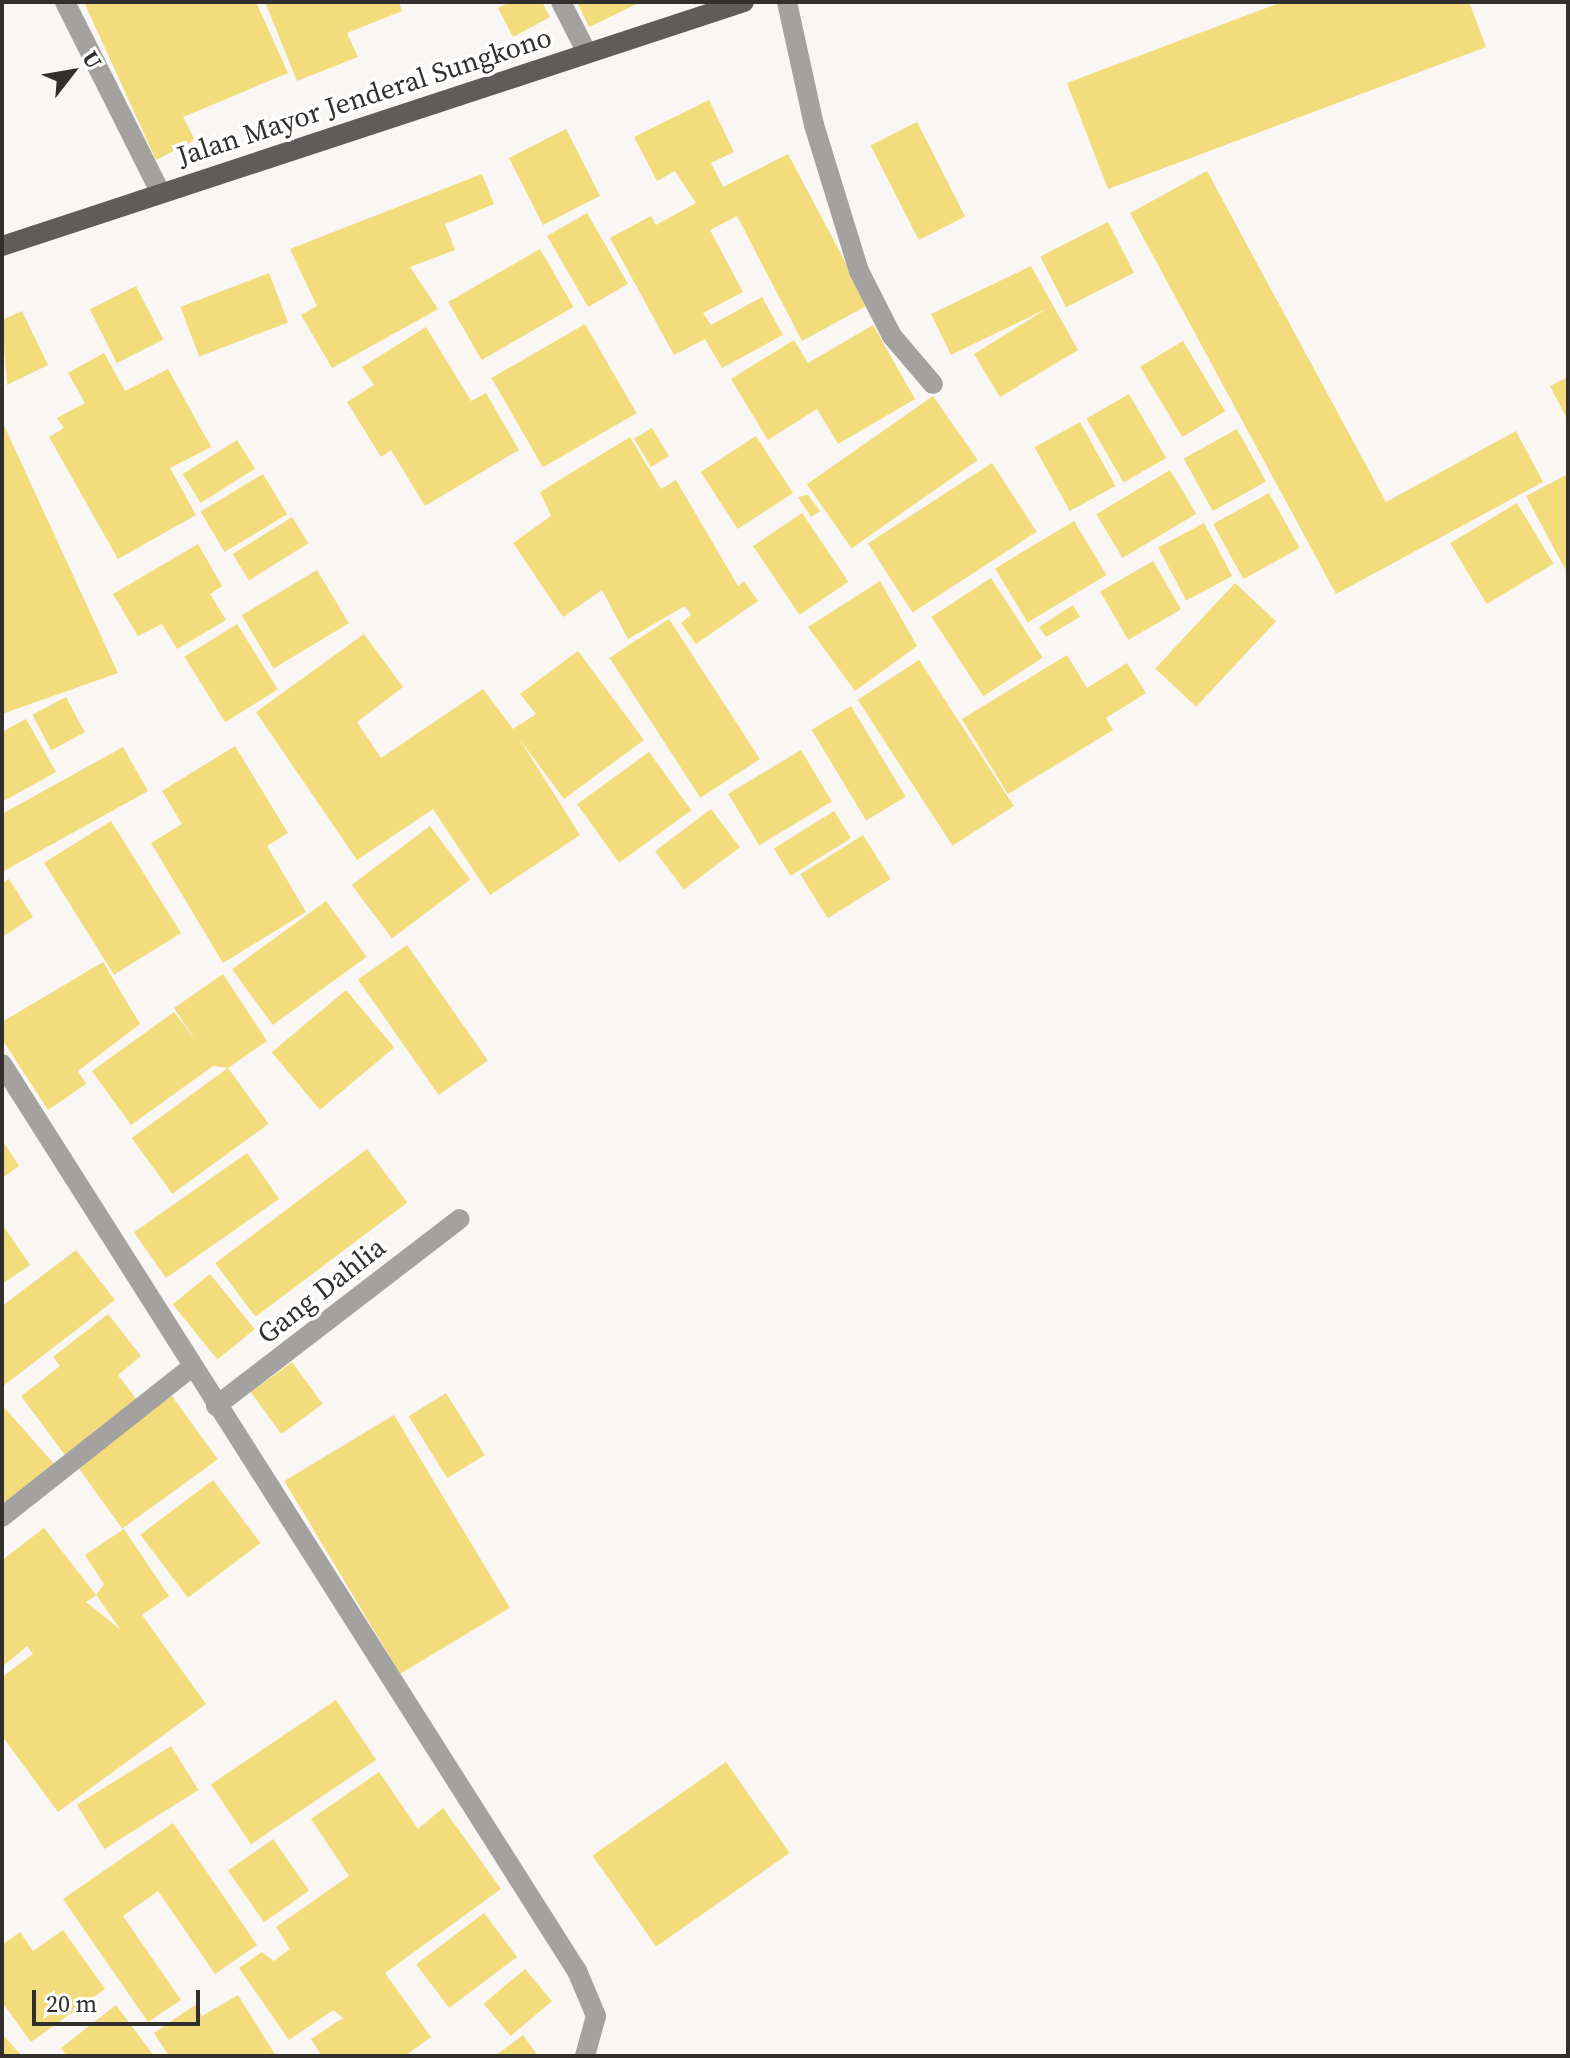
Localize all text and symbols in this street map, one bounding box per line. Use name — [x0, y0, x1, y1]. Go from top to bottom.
street label: Jalan Mayor Jenderal Sungkono — [172, 19, 556, 173]
north arrow — [32, 32, 112, 112]
text: U — [76, 45, 110, 74]
street label: Gang Dahlia — [250, 1230, 392, 1350]
scale bar — [36, 1974, 204, 2024]
text: 20 m — [46, 1987, 97, 2020]

